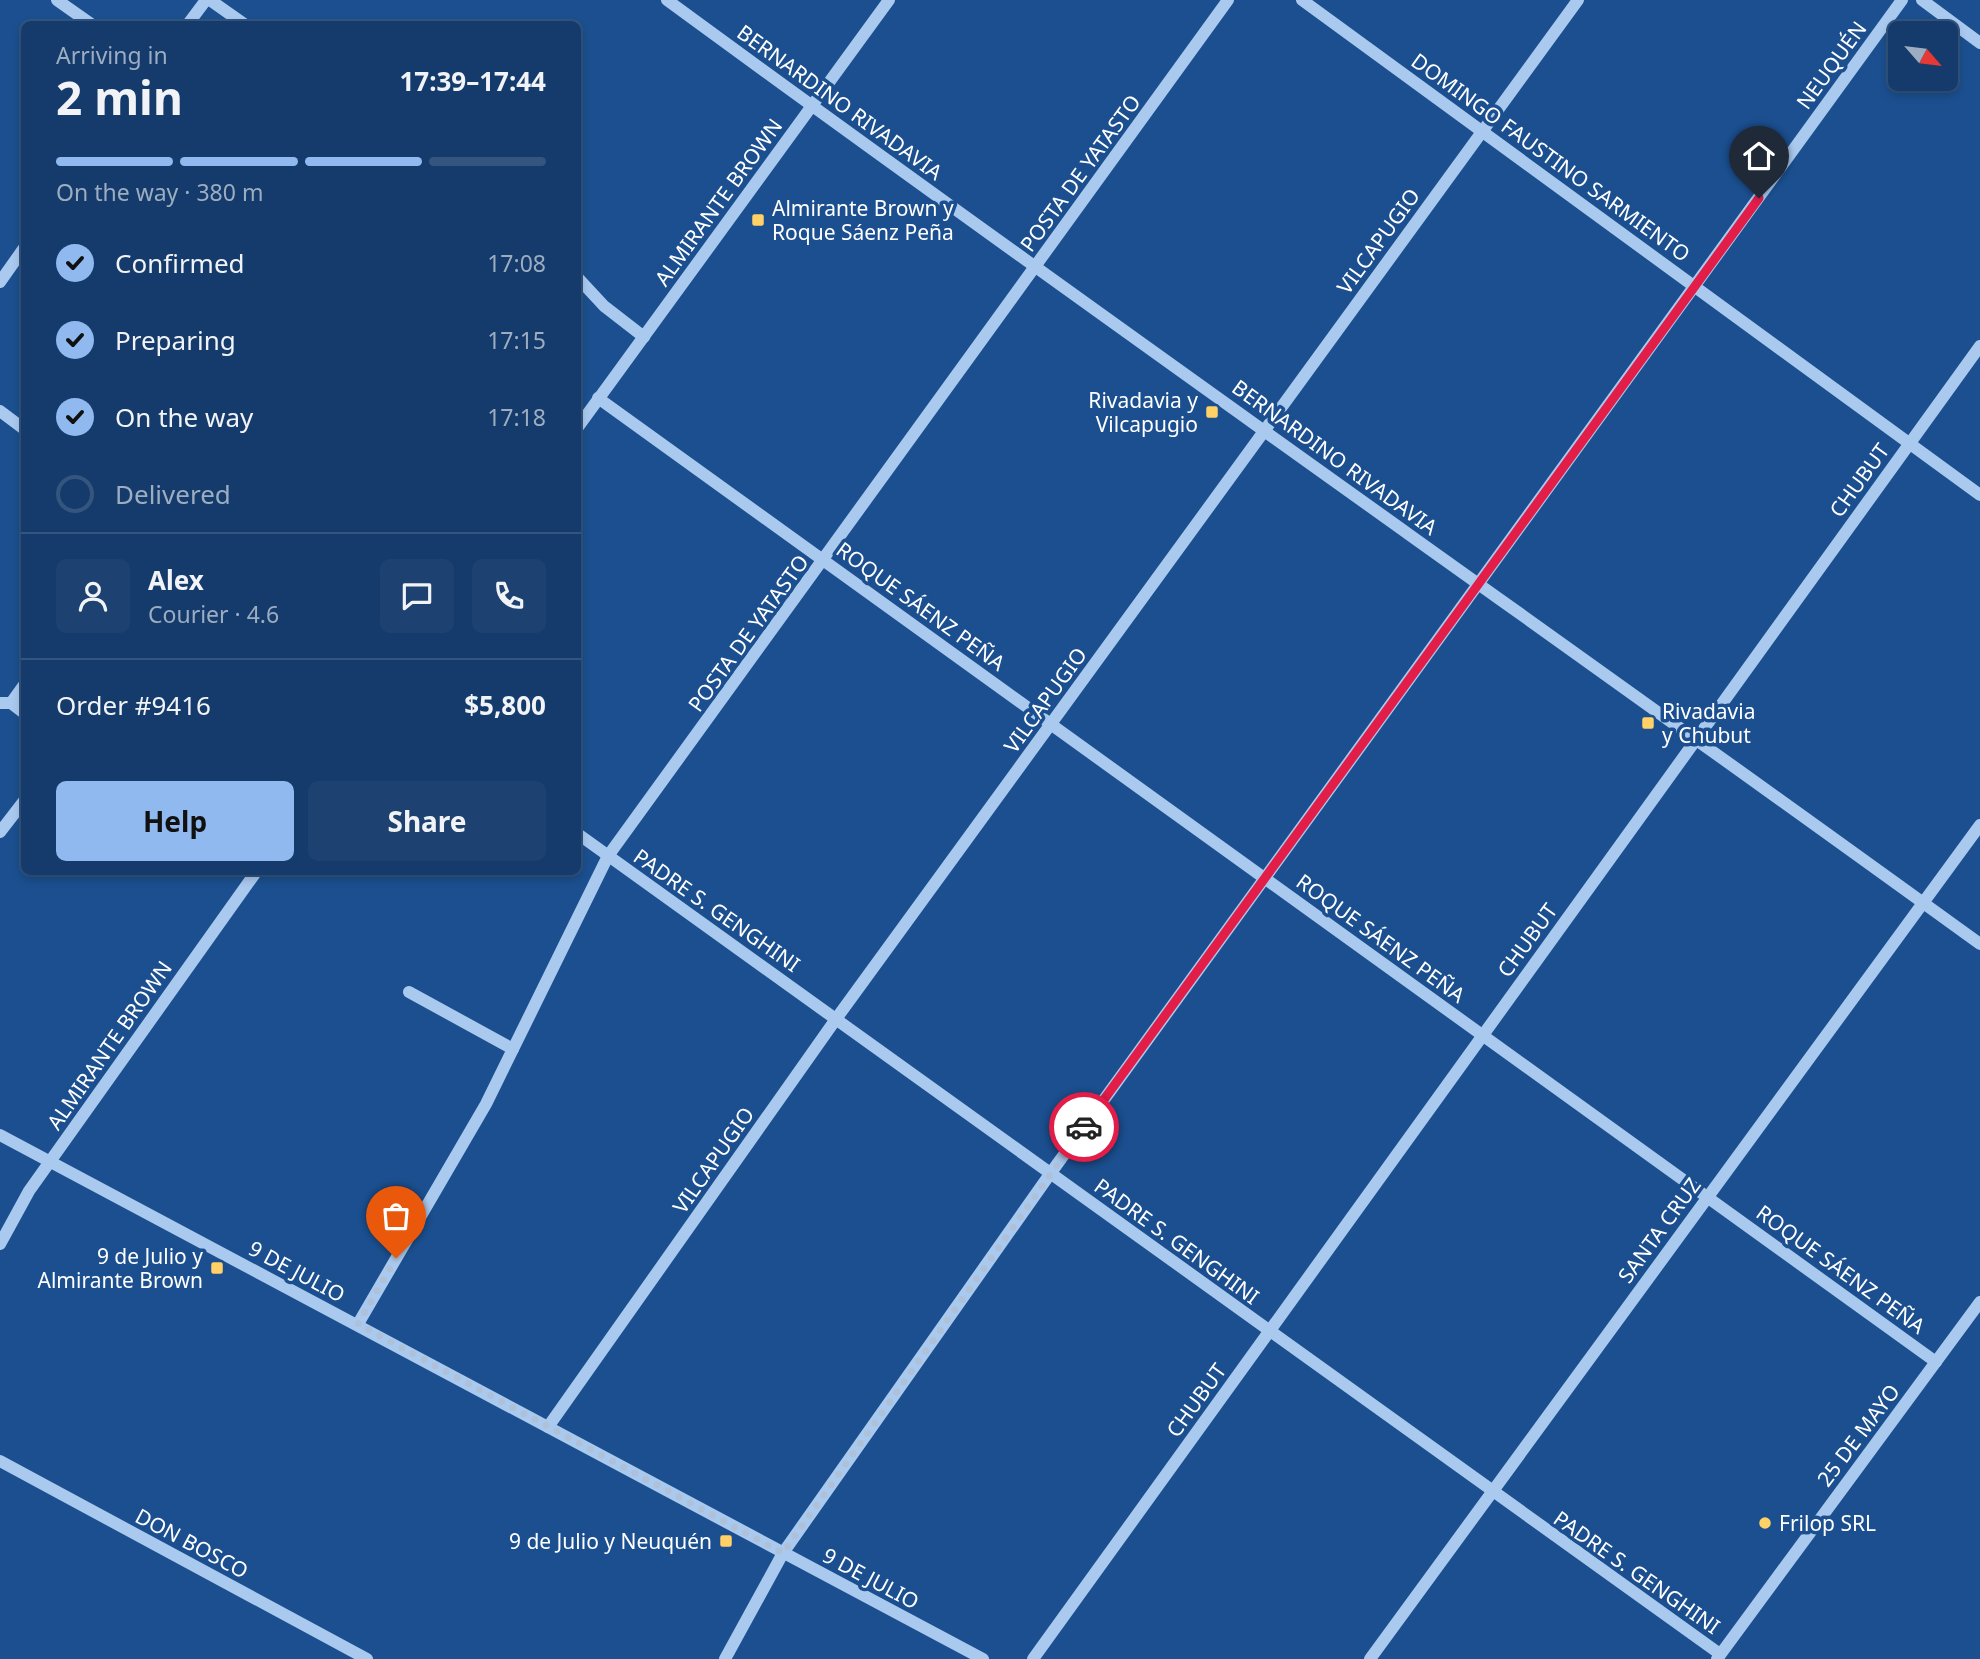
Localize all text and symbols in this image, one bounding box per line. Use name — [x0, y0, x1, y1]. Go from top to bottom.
street label: NEUQUÉN — [1790, 15, 1872, 115]
street label: BERNARDINO RIVADAVIA — [732, 18, 949, 186]
north arrow — [1888, 21, 1958, 91]
map controls — [1888, 21, 1958, 91]
text: Arriving in — [56, 39, 168, 71]
street label: DOMINGO FAUSTINO SARMIENTO — [1406, 46, 1696, 268]
text: 17:39–17:44 — [399, 63, 546, 99]
text: 2 min — [56, 66, 183, 128]
street label: POSTA DE YATASTO — [1014, 89, 1146, 257]
street label: ALMIRANTE BROWN — [648, 113, 788, 291]
pin — [1729, 126, 1789, 198]
icon: home — [1740, 137, 1778, 175]
text: On the way · 380 m — [56, 176, 263, 208]
street label: VILCAPUGIO — [1330, 183, 1426, 299]
place label: Almirante Brown y Roque Sáenz Peña — [772, 194, 954, 246]
marker: Almirante Brown y Roque Sáenz Peña — [750, 212, 766, 228]
icon: check — [56, 244, 94, 282]
text: Confirmed — [115, 245, 245, 281]
text: 17:08 — [487, 247, 546, 279]
icon: check — [56, 321, 94, 359]
text: Preparing — [115, 322, 236, 358]
text: 17:15 — [487, 324, 546, 356]
street label: BERNARDINO RIVADAVIA — [1227, 373, 1444, 541]
place label: Rivadavia y Vilcapugio — [1088, 386, 1198, 438]
icon: check — [56, 398, 94, 436]
text: On the way — [115, 399, 253, 435]
text: 17:18 — [487, 401, 546, 433]
marker: Rivadavia y Vilcapugio — [1204, 404, 1220, 420]
street label: CHUBUT — [1823, 437, 1895, 523]
text: Delivered — [115, 476, 231, 512]
street label: ROQUE SÁENZ PEÑA — [831, 535, 1011, 677]
street label: POSTA DE YATASTO — [682, 549, 814, 717]
button: person — [56, 559, 130, 633]
button: chat — [380, 559, 454, 633]
button: phone — [472, 559, 546, 633]
text: Alex — [148, 562, 204, 598]
text: Courier · 4.6 — [148, 598, 279, 630]
street label: VILCAPUGIO — [997, 642, 1093, 758]
text: Order #9416 — [56, 687, 211, 723]
text: $5,800 — [464, 687, 546, 723]
place label: Rivadavia y Chubut — [1662, 697, 1756, 749]
marker: Rivadavia y Chubut — [1640, 715, 1656, 731]
button: Help — [56, 781, 294, 861]
button: Share — [308, 781, 546, 861]
street label: PADRE S. GENGHINI — [628, 842, 806, 978]
street label: ROQUE SÁENZ PEÑA — [1291, 867, 1471, 1009]
street label: CHUBUT — [1491, 897, 1563, 983]
street label: ALMIRANTE BROWN — [40, 955, 178, 1135]
courier — [1049, 1092, 1119, 1162]
street label: VILCAPUGIO — [666, 1101, 760, 1219]
icon: car — [1065, 1108, 1103, 1146]
street label: PADRE S. GENGHINI — [1089, 1172, 1265, 1310]
street label: SANTA CRUZ — [1611, 1172, 1707, 1288]
pin — [366, 1186, 426, 1258]
icon: bag — [377, 1197, 415, 1235]
street label: ROQUE SÁENZ PEÑA — [1751, 1198, 1931, 1340]
street label: 9 DE JULIO — [244, 1234, 350, 1308]
place label: 9 de Julio y Almirante Brown — [38, 1242, 203, 1294]
marker: 9 de Julio y Almirante Brown — [209, 1260, 225, 1276]
street label: CHUBUT — [1160, 1357, 1232, 1443]
street label: 25 DE MAYO — [1810, 1378, 1906, 1492]
street label: DON BOSCO — [131, 1502, 253, 1584]
street label: PADRE S. GENGHINI — [1548, 1504, 1726, 1640]
place label: Frilop SRL — [1779, 1509, 1876, 1537]
marker: Frilop SRL — [1757, 1515, 1773, 1531]
place label: 9 de Julio y Neuquén — [509, 1527, 712, 1555]
marker: 9 de Julio y Neuquén — [718, 1533, 734, 1549]
street label: 9 DE JULIO — [818, 1541, 924, 1615]

